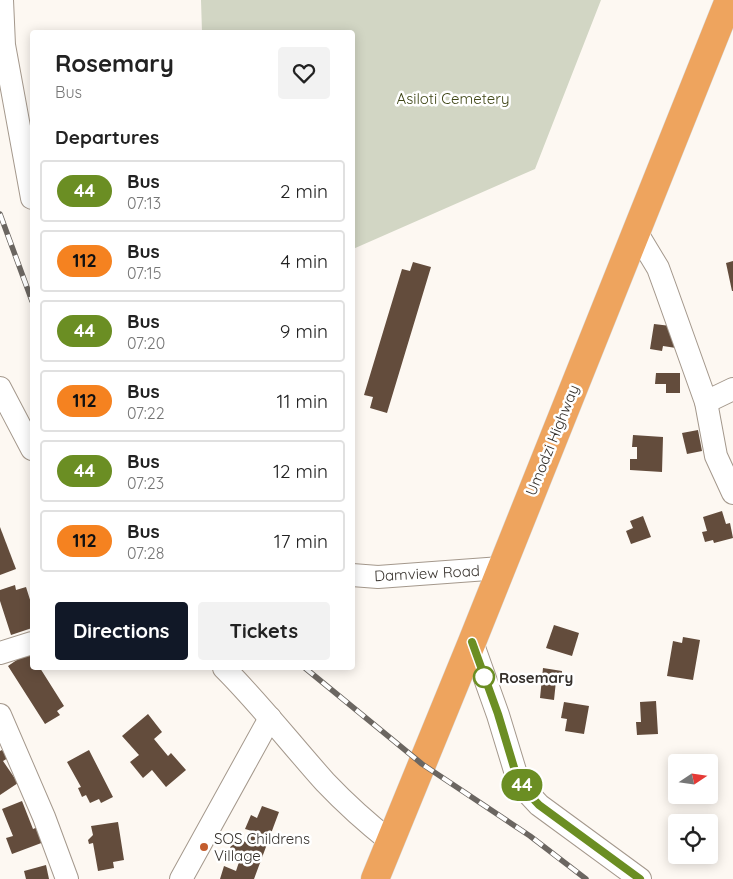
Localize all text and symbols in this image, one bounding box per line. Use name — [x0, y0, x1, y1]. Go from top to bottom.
button: heart — [278, 47, 330, 99]
text: Rosemary — [55, 48, 174, 78]
text: Bus — [55, 82, 82, 102]
park label: Asiloti Cemetery — [397, 89, 509, 108]
text: Departures — [55, 125, 159, 149]
text: Bus — [127, 169, 160, 193]
text: 44 — [74, 179, 95, 202]
text: 2 min — [280, 179, 328, 203]
text: 07:13 — [127, 193, 161, 213]
text: Bus — [127, 239, 160, 263]
text: 112 — [72, 249, 97, 272]
text: 4 min — [280, 249, 328, 273]
text: 07:15 — [127, 263, 161, 283]
text: Bus — [127, 309, 160, 333]
text: 44 — [74, 319, 95, 342]
text: 9 min — [280, 319, 328, 343]
text: 07:20 — [127, 333, 165, 353]
text: Bus — [127, 379, 160, 403]
street label: Umodzi Highway — [521, 382, 583, 498]
text: 112 — [72, 389, 97, 412]
text: 11 min — [276, 389, 328, 413]
text: 07:22 — [127, 403, 165, 423]
text: Bus — [127, 449, 160, 473]
text: 44 — [74, 459, 95, 482]
text: 12 min — [273, 459, 328, 483]
text: 07:23 — [127, 473, 164, 493]
text: Bus — [127, 519, 160, 543]
text: 112 — [72, 529, 97, 552]
text: 17 min — [274, 529, 328, 553]
text: 07:28 — [127, 543, 164, 563]
street label: Damview Road — [374, 561, 480, 585]
button: Directions — [55, 602, 188, 660]
button: Tickets — [198, 602, 330, 660]
marker: Rosemary — [473, 666, 495, 688]
place label: Rosemary — [499, 668, 573, 687]
north arrow — [668, 754, 718, 804]
map controls — [668, 754, 718, 864]
line badge: 44 — [500, 769, 544, 801]
text: 44 — [511, 773, 533, 796]
button: locate — [668, 814, 718, 864]
place label: SOS Childrens Village — [214, 829, 310, 865]
marker: SOS Childrens Village — [198, 841, 210, 853]

